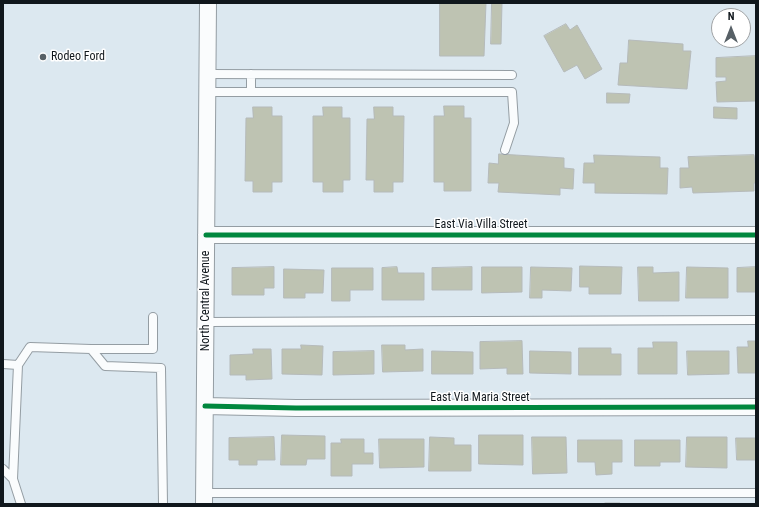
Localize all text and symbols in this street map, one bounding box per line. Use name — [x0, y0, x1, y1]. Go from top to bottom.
north arrow — [711, 8, 751, 48]
text: N — [728, 10, 734, 23]
place label: Rodeo Ford — [51, 50, 105, 64]
marker: Rodeo Ford — [38, 52, 48, 62]
street label: East Via Villa Street — [434, 218, 528, 232]
street label: North Central Avenue — [199, 251, 213, 351]
street label: East Via Maria Street — [430, 391, 530, 405]

